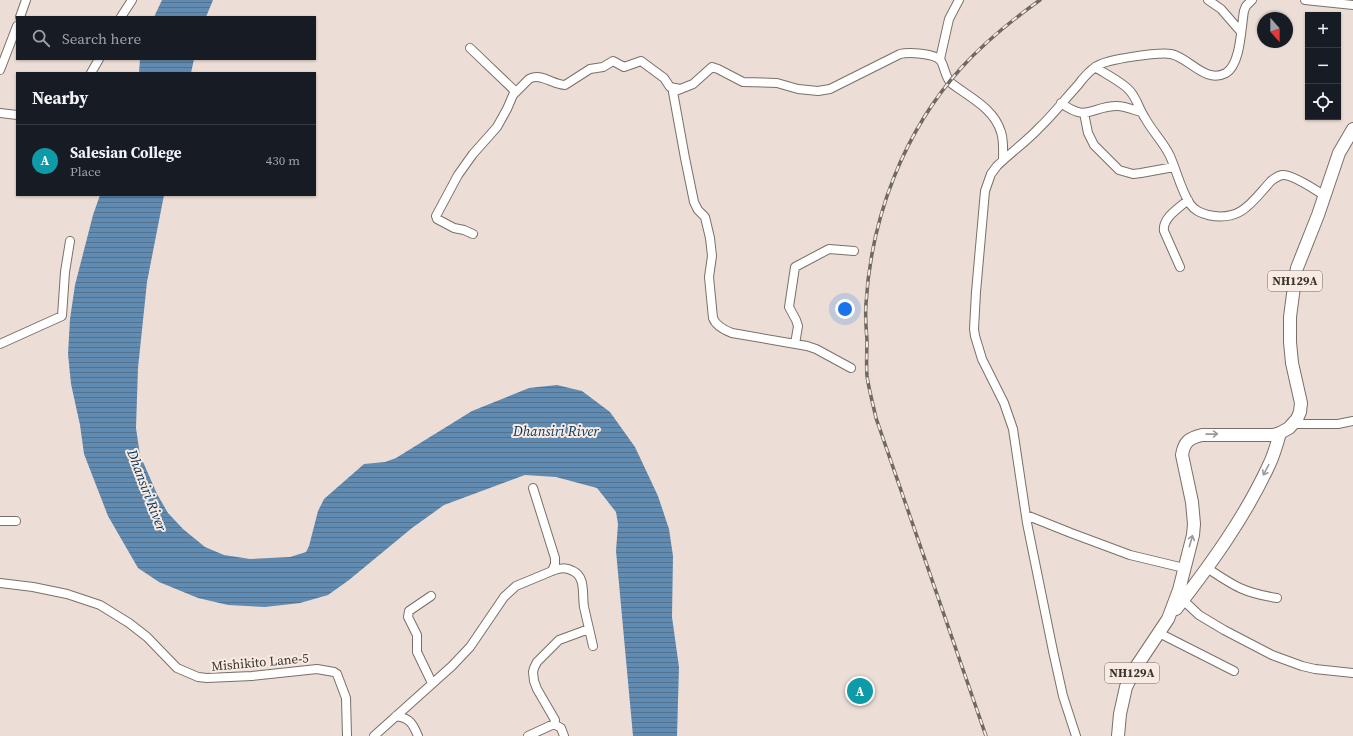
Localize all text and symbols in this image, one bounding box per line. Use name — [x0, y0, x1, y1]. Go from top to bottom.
north arrow — [1257, 12, 1293, 48]
map controls — [1305, 12, 1341, 120]
button: + — [1305, 12, 1341, 48]
search box — [16, 16, 316, 60]
icon: search — [30, 27, 52, 49]
text: Search here — [62, 28, 141, 49]
button: − — [1305, 48, 1341, 84]
button: locate — [1305, 84, 1341, 120]
text: Nearby — [32, 86, 88, 110]
text: Salesian College — [70, 142, 182, 163]
text: A — [41, 152, 49, 169]
text: 430 m — [266, 152, 300, 169]
text: Place — [70, 163, 101, 180]
road number: NH129A — [1268, 271, 1322, 291]
your location — [835, 299, 855, 319]
water label: Dhansiri River — [512, 421, 599, 441]
one-way arrow — [1205, 430, 1218, 438]
water label: Dhansiri River — [122, 445, 172, 534]
one-way arrow — [1262, 464, 1270, 476]
one-way arrow — [1188, 535, 1195, 548]
street label: Mishikito Lane-5 — [211, 649, 309, 675]
road number: NH129A — [1105, 663, 1159, 683]
pin: A — [847, 676, 873, 706]

